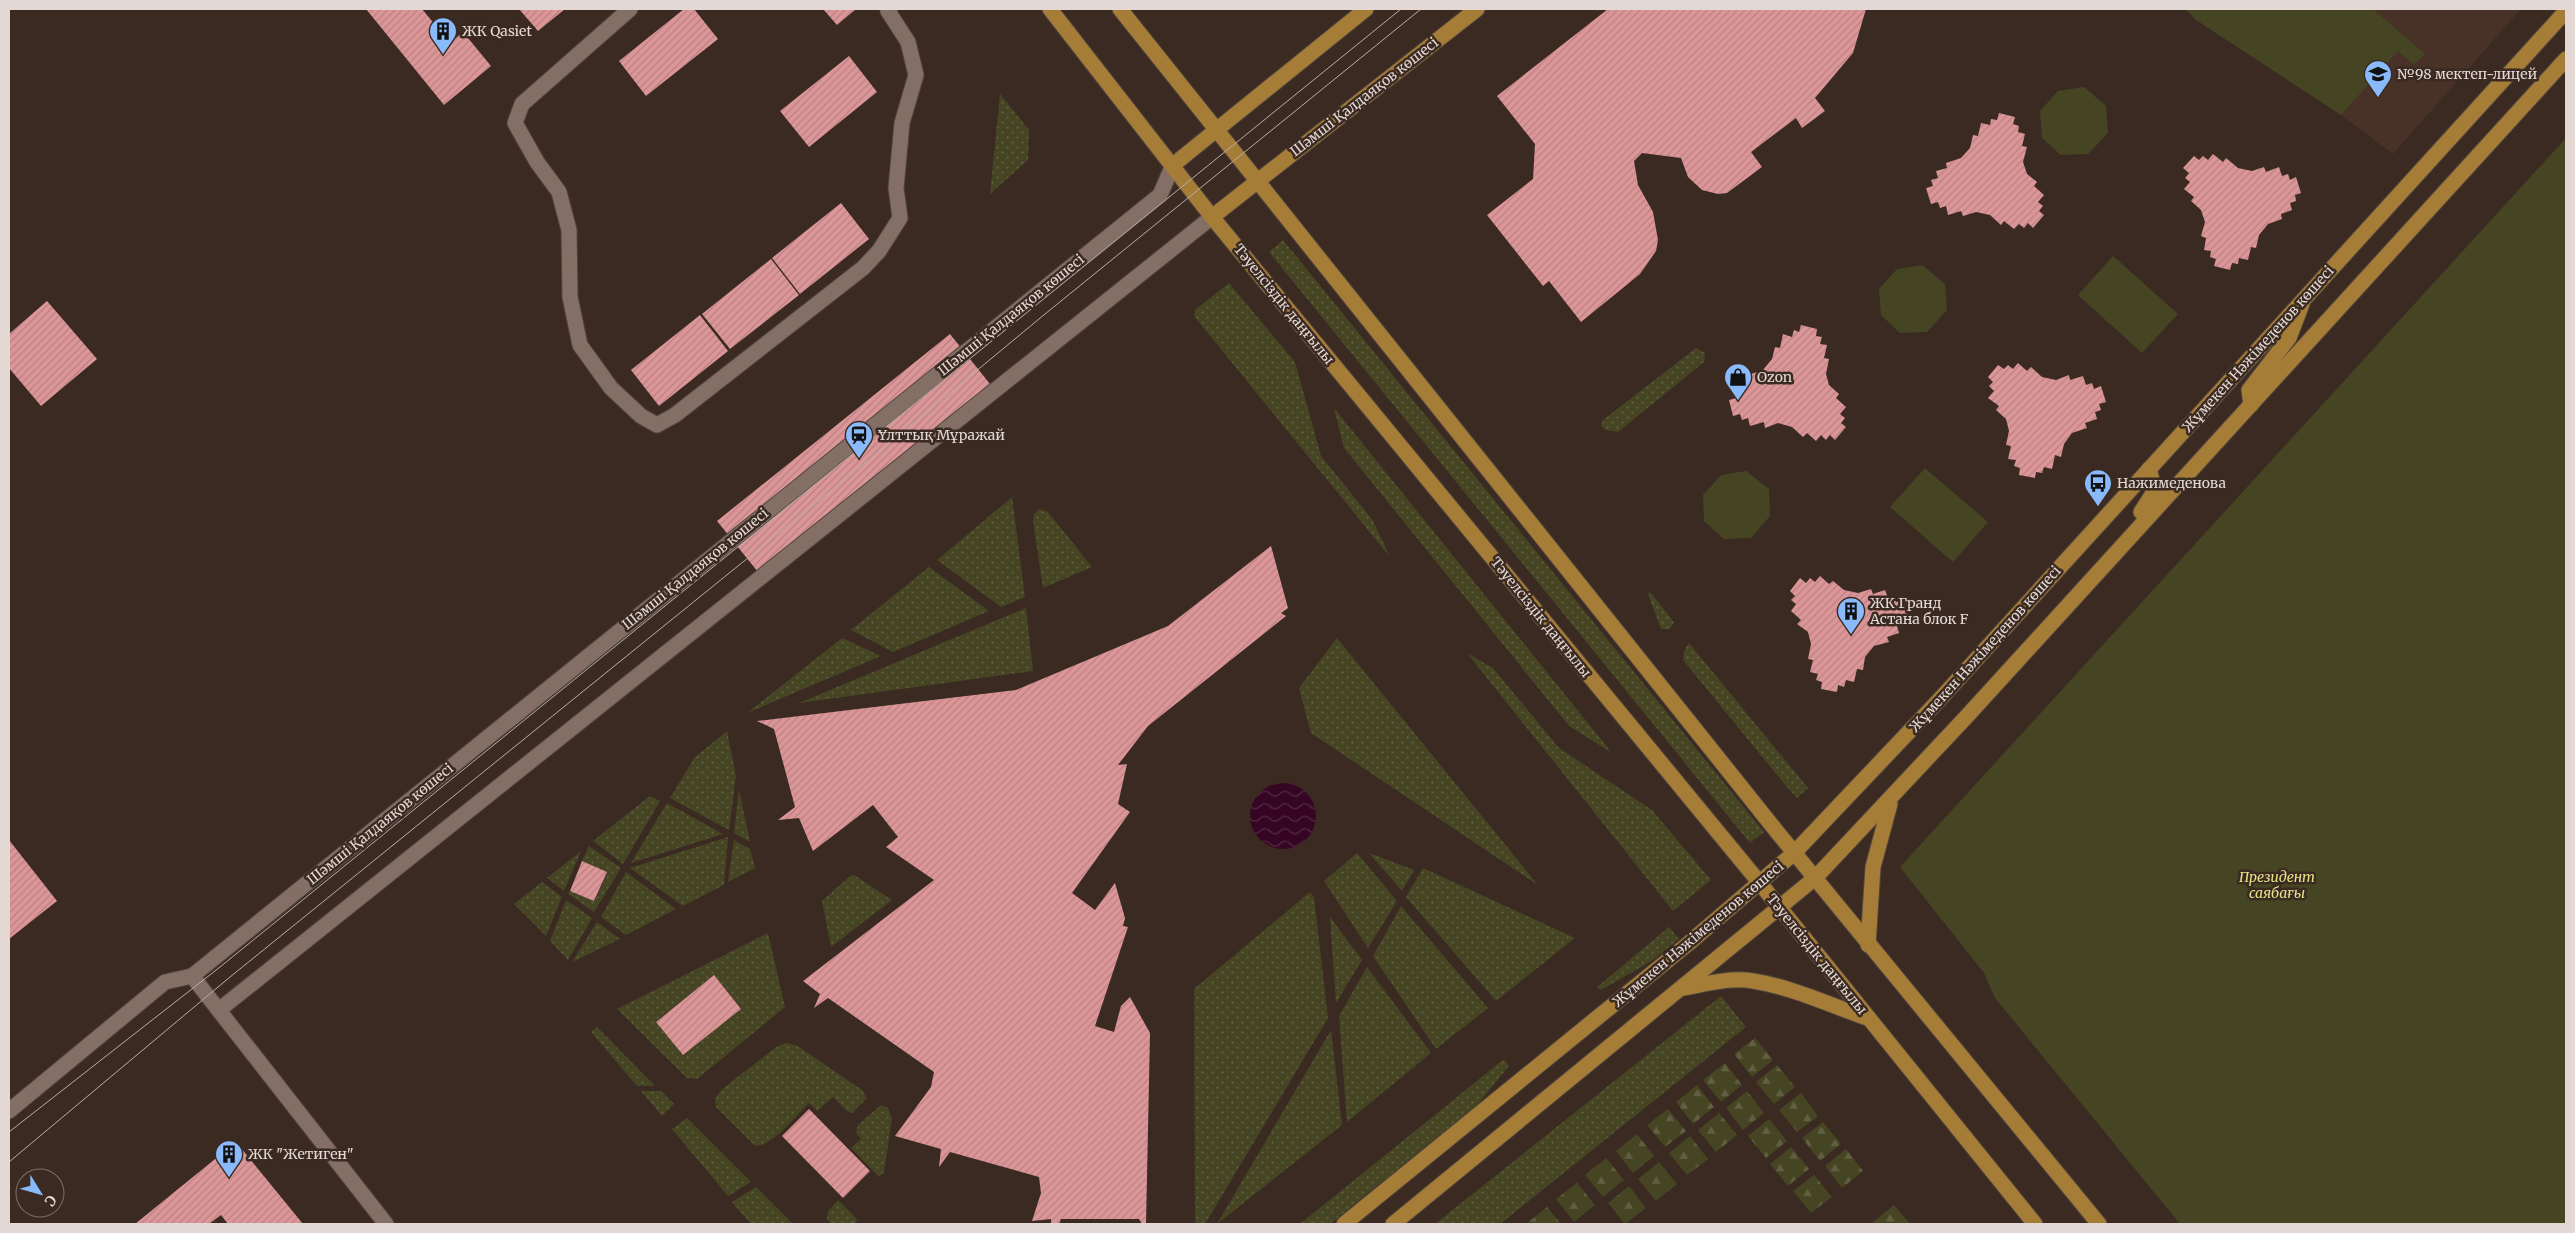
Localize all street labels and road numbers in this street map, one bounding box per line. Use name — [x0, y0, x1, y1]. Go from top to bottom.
street label: Шәмші Қалдаяқов көшесі — [1286, 33, 1442, 160]
street label: Тәуелсіздік даңғылы — [1230, 240, 1338, 368]
street label: Шәмші Қалдаяқов көшесі — [934, 250, 1088, 380]
street label: Жұмекен Нәжімеденов көшесі — [2178, 262, 2338, 436]
street label: Шәмші Қалдаяқов көшесі — [618, 504, 772, 634]
street label: Тәуелсіздік даңғылы — [1487, 553, 1595, 681]
street label: Жұмекен Нәжімеденов көшесі — [1905, 562, 2065, 736]
street label: Шәмші Қалдаяқов көшесі — [303, 759, 457, 889]
street label: Жұмекен Нәжімеденов көшесі — [1609, 857, 1788, 1011]
street label: Тәуелсіздік даңғылы — [1763, 890, 1871, 1018]

